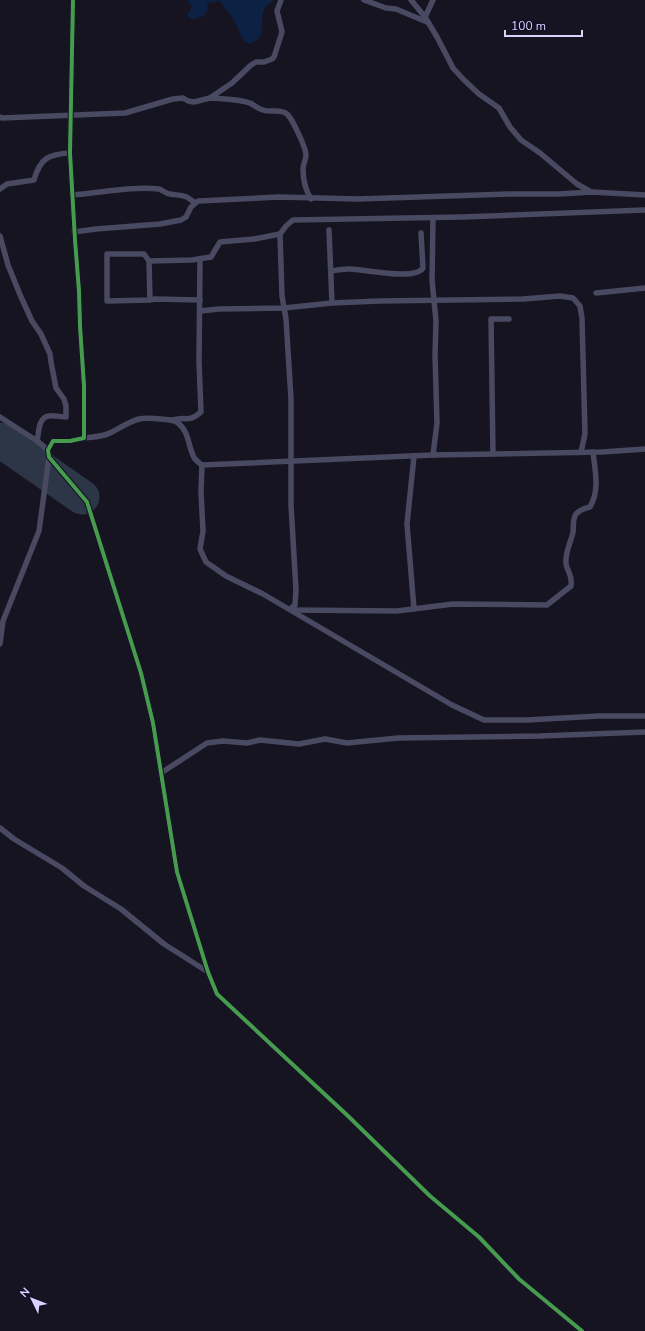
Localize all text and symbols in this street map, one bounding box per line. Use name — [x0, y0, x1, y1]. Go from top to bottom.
scale bar — [505, 12, 582, 38]
text: 100 m — [511, 18, 546, 34]
north arrow — [12, 1279, 52, 1319]
text: N — [17, 1284, 33, 1301]

